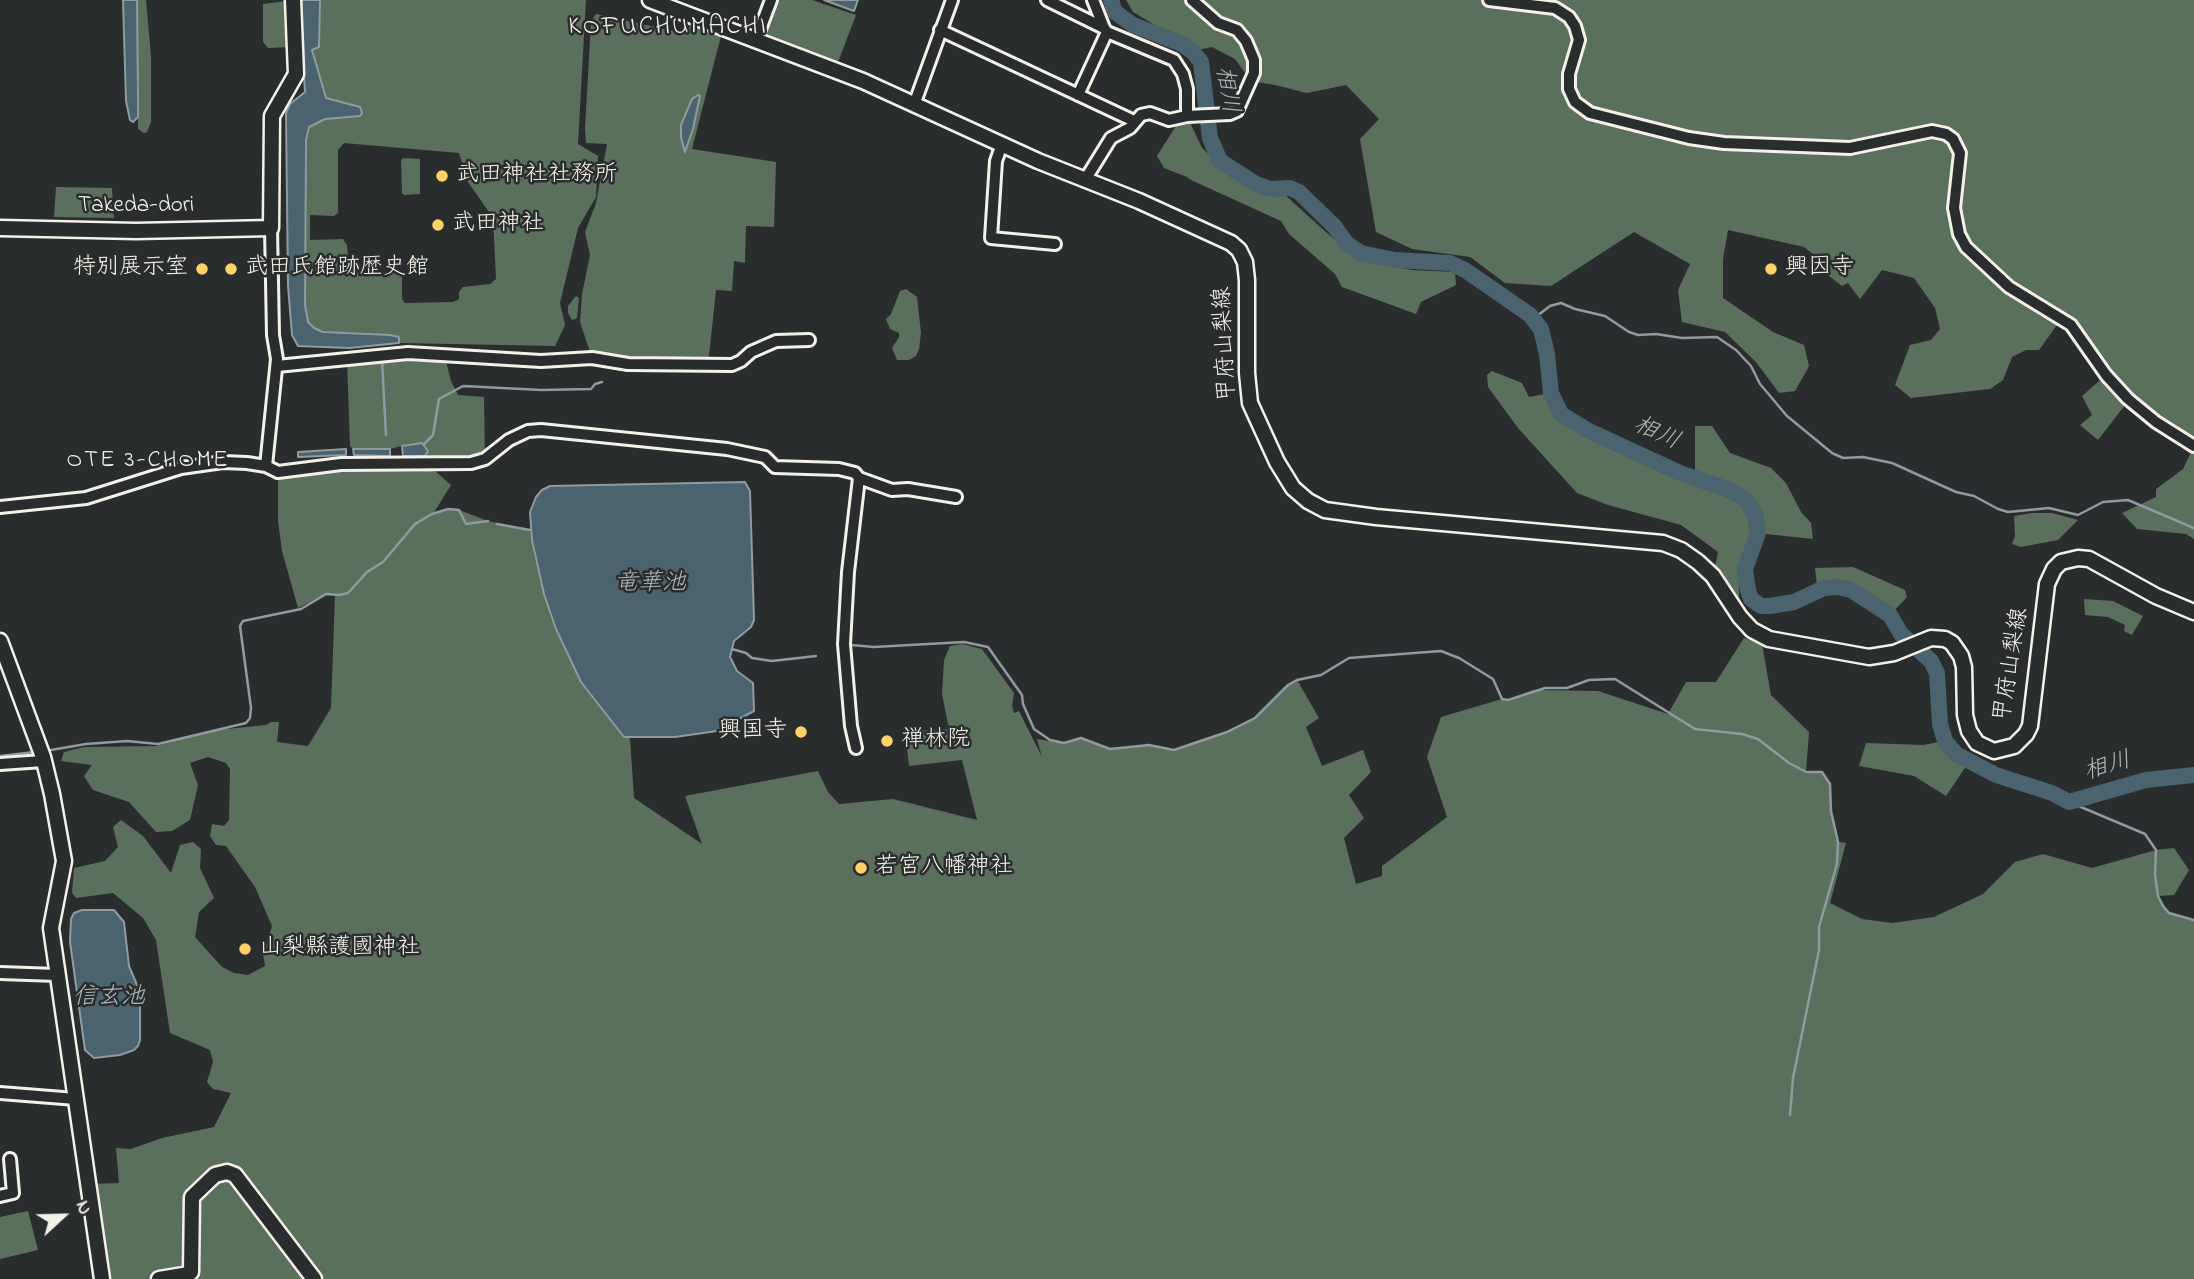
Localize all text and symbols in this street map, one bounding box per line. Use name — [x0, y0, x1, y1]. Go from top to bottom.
district label: KOFUCHUMACHI — [570, 13, 766, 45]
water label: 相川 — [1207, 64, 1243, 116]
place label: 武田神社社務所 — [456, 162, 617, 190]
marker: 武田神社社務所 — [434, 168, 450, 184]
street label: Takeda-dori — [78, 193, 194, 221]
place label: 武田神社 — [452, 211, 544, 239]
marker: 武田神社 — [430, 217, 446, 233]
place label: 特別展示室 — [73, 255, 188, 283]
place label: 武田氏館跡歴史館 — [245, 255, 429, 283]
place label: 興因寺 — [1785, 255, 1854, 283]
marker: 特別展示室 — [194, 261, 210, 277]
marker: 武田氏館跡歴史館 — [223, 261, 239, 277]
marker: 興因寺 — [1763, 261, 1779, 277]
street label: 甲府山梨線 — [1210, 286, 1244, 402]
water label: 相川 — [1628, 412, 1684, 458]
district label: OTE 3-CHOME — [68, 448, 228, 476]
water label: 竜華池 — [614, 571, 686, 599]
street label: 甲府山梨線 — [1990, 606, 2036, 724]
place label: 興国寺 — [718, 718, 787, 746]
marker: 興国寺 — [793, 724, 809, 740]
place label: 禅林院 — [901, 727, 970, 755]
marker: 禅林院 — [879, 733, 895, 749]
water label: 相川 — [2081, 748, 2135, 788]
place label: 若宮八幡神社 — [875, 854, 1013, 882]
marker: 若宮八幡神社 — [853, 860, 869, 876]
place label: 山梨縣護國神社 — [259, 935, 420, 963]
marker: 山梨縣護國神社 — [237, 941, 253, 957]
water label: 信玄池 — [73, 985, 145, 1013]
north arrow — [28, 1181, 98, 1251]
text: N — [68, 1197, 98, 1219]

